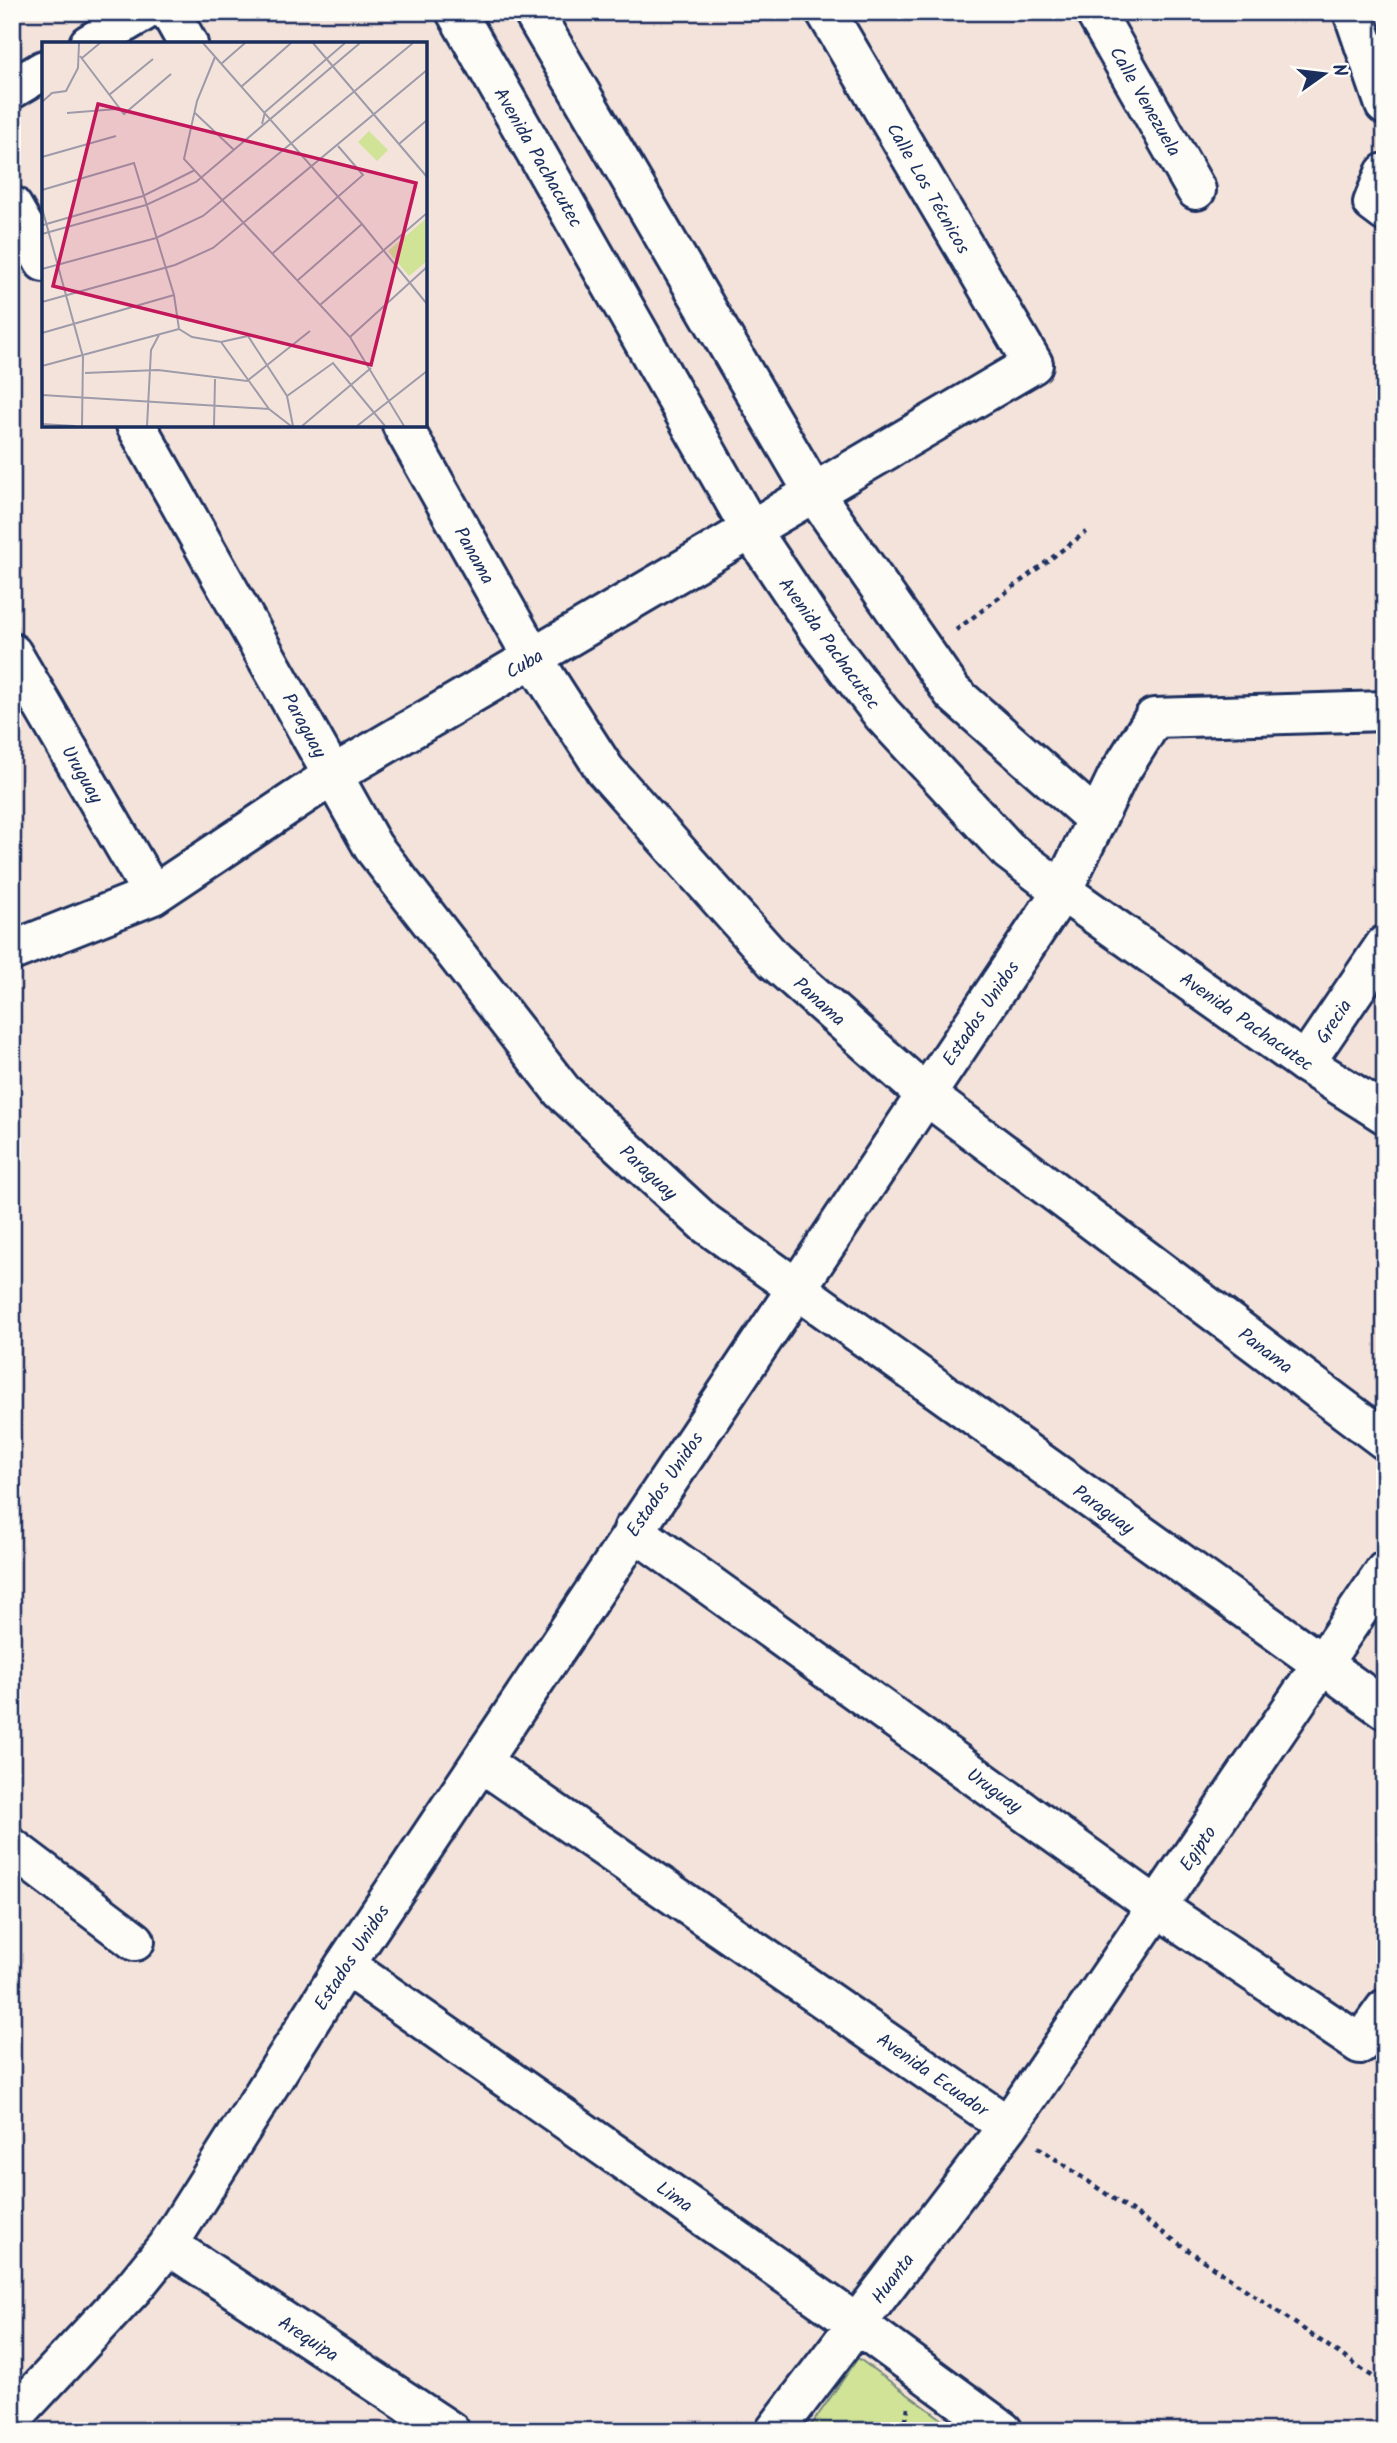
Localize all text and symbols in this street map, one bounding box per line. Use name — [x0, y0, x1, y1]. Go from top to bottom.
north arrow — [1288, 38, 1358, 108]
street label: Calle Venezuela — [1101, 41, 1188, 163]
inset map — [42, 42, 427, 427]
text: N — [1323, 61, 1355, 80]
street label: Avenida Pachacutec — [485, 82, 590, 234]
street label: Calle Los Técnicos — [877, 118, 977, 260]
street label: Panama — [445, 521, 501, 590]
street label: Avenida Pachacutec — [770, 572, 887, 717]
street label: Cuba — [500, 642, 550, 688]
street label: Paraguay — [273, 688, 334, 765]
street label: Uruguay — [53, 740, 110, 811]
street label: Estados Unidos — [935, 955, 1028, 1073]
street label: Avenida Pachacutec — [1173, 965, 1319, 1080]
street label: Panama — [785, 970, 852, 1034]
street label: Grecia — [1309, 994, 1361, 1051]
street label: Paraguay — [612, 1138, 684, 1209]
street label: Panama — [1231, 1321, 1299, 1382]
street label: Estados Unidos — [619, 1426, 712, 1544]
street label: Paraguay — [1066, 1478, 1141, 1544]
street label: Uruguay — [960, 1761, 1029, 1823]
street label: Egipto — [1172, 1820, 1225, 1878]
street label: Estados Unidos — [307, 1899, 398, 2017]
street label: Avenida Ecuador — [870, 2026, 995, 2126]
street label: Lima — [649, 2174, 698, 2221]
street label: Huanta — [864, 2247, 923, 2311]
street label: Arequipa — [272, 2309, 344, 2371]

